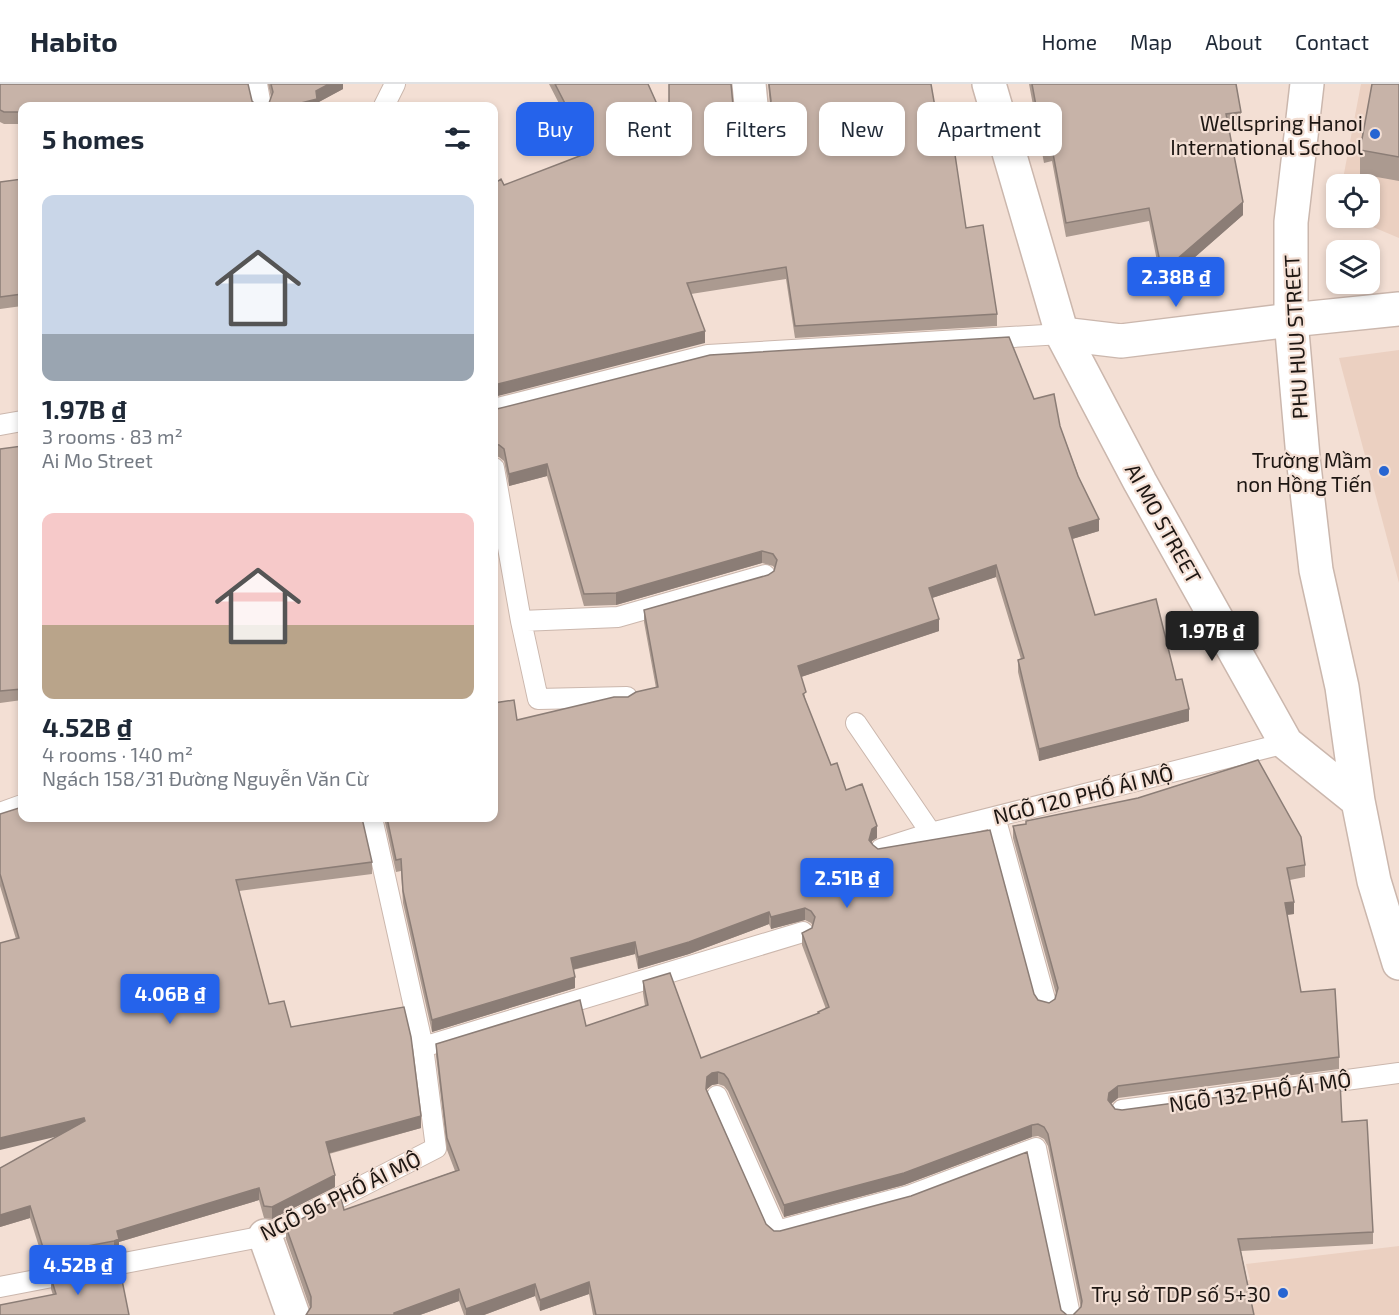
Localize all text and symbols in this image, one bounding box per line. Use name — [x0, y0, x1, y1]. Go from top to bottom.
text: Habito — [30, 24, 118, 58]
text: Home — [1041, 29, 1097, 54]
text: Map — [1130, 29, 1172, 54]
text: About — [1205, 29, 1262, 54]
text: Contact — [1295, 29, 1369, 54]
chip: Buy — [516, 102, 594, 156]
chip: Rent — [606, 102, 692, 156]
chip: Filters — [704, 102, 807, 156]
chip: New — [819, 102, 905, 156]
chip: Apartment — [917, 102, 1062, 156]
place label: Wellspring Hanoi International School — [1170, 110, 1364, 159]
icon: filters — [441, 122, 474, 155]
text: 5 homes — [42, 123, 144, 154]
marker: Wellspring Hanoi International School — [1368, 127, 1382, 141]
map controls — [1326, 174, 1380, 294]
button: locate — [1326, 174, 1380, 228]
icon: home — [204, 234, 312, 342]
button: layers — [1326, 240, 1380, 294]
street label: PHU HUU STREET — [1278, 254, 1312, 420]
pin: 2.38B ₫ — [1121, 257, 1231, 308]
text: 2.38B ₫ — [1141, 264, 1211, 288]
text: 1.97B ₫ — [42, 393, 126, 424]
text: 3 rooms · 83 m² — [42, 424, 183, 448]
place label: Trường Mầm non Hồng Tiến — [1236, 447, 1372, 496]
text: Ai Mo Street — [42, 448, 153, 472]
street label: AI MO STREET — [1121, 459, 1207, 587]
marker: Trường Mầm non Hồng Tiến — [1377, 464, 1391, 478]
icon: home — [204, 552, 312, 660]
pin: 1.97B ₫ — [1157, 611, 1267, 662]
text: 1.97B ₫ — [1180, 618, 1244, 642]
text: 4.52B ₫ — [42, 711, 132, 742]
text: 4 rooms · 140 m² — [42, 742, 193, 766]
street label: NGÕ 120 PHỐ ÁI MỘ — [990, 758, 1176, 828]
text: Ngách 158/31 Đường Nguyễn Văn Cừ — [42, 766, 368, 790]
pin: 2.51B ₫ — [792, 858, 902, 909]
text: 2.51B ₫ — [814, 865, 880, 889]
pin: 4.06B ₫ — [115, 974, 225, 1025]
text: 4.06B ₫ — [134, 981, 206, 1005]
street label: NGÕ 132 PHỐ ÁI MỘ — [1167, 1064, 1353, 1116]
street label: NGÕ 96 PHỐ ÁI MỘ — [255, 1143, 424, 1245]
pin: 4.52B ₫ — [23, 1245, 133, 1296]
text: 4.52B ₫ — [43, 1252, 113, 1276]
place label: Trụ sở TDP số 5+30 — [1091, 1281, 1271, 1306]
marker: Trụ sở TDP số 5+30 — [1276, 1286, 1290, 1300]

